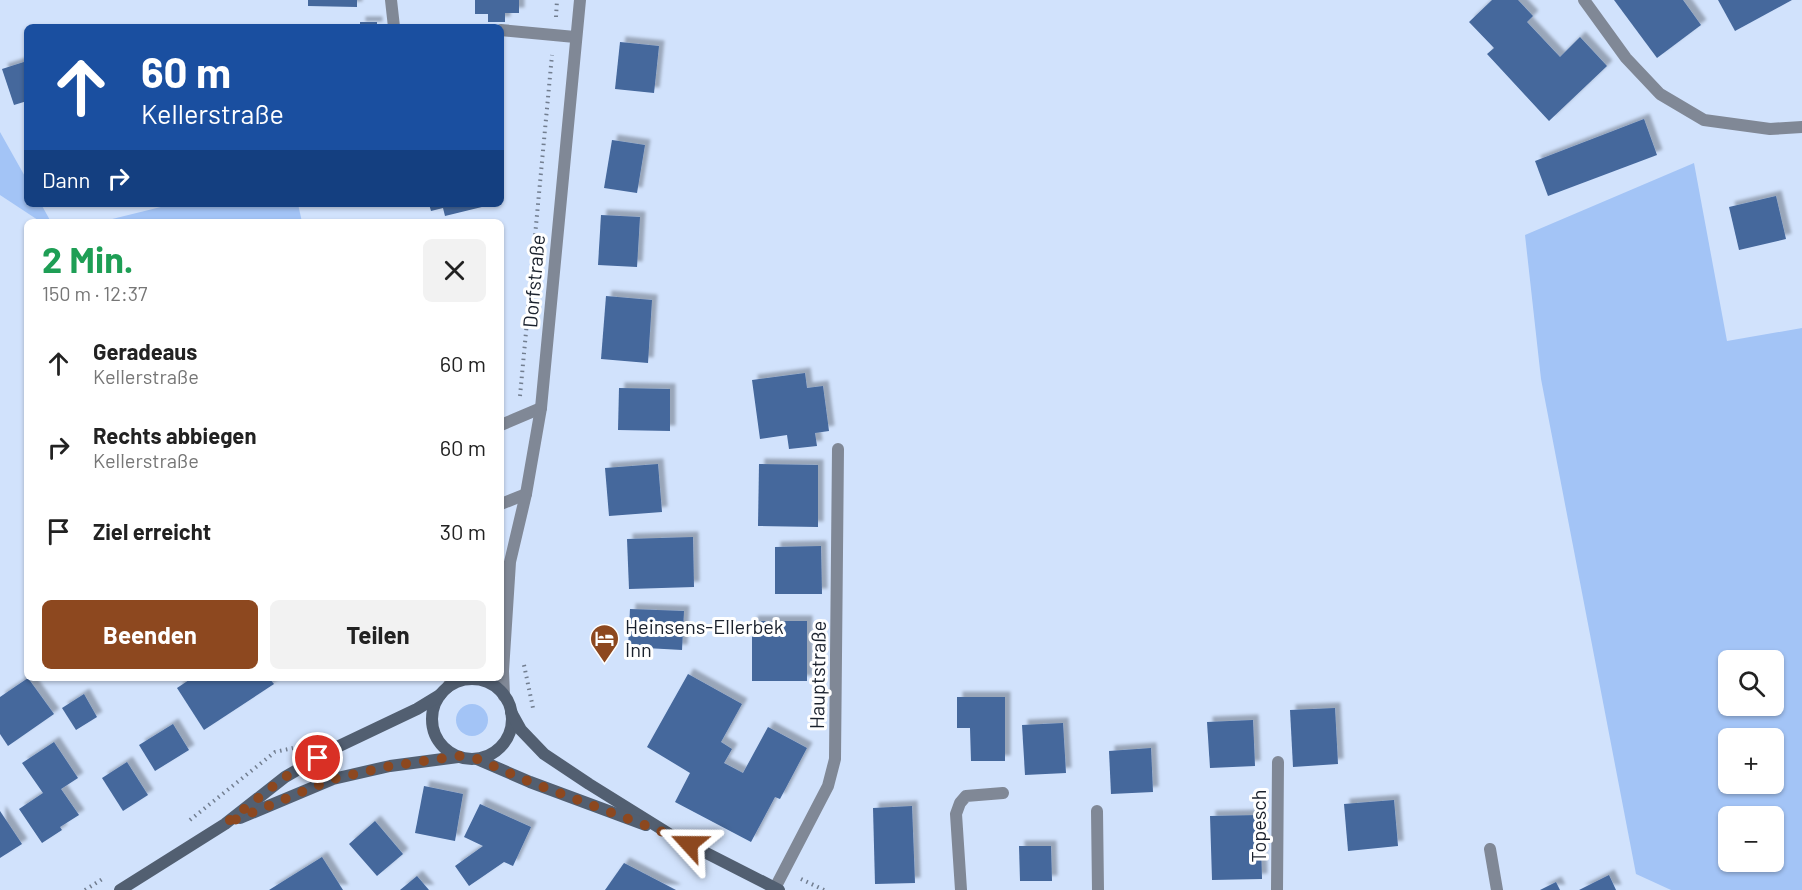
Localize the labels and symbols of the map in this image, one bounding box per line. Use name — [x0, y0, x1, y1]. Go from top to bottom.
street label: Dorfstraße — [517, 233, 549, 329]
place label: Heinsens-Ellerbek Inn — [625, 614, 784, 661]
street label: Hauptstraße — [804, 621, 830, 729]
hotel icon: Heinsens-Ellerbek Inn — [588, 622, 620, 664]
pin — [292, 732, 343, 783]
street label: Topesch — [1246, 789, 1270, 863]
position arrow — [657, 812, 721, 876]

